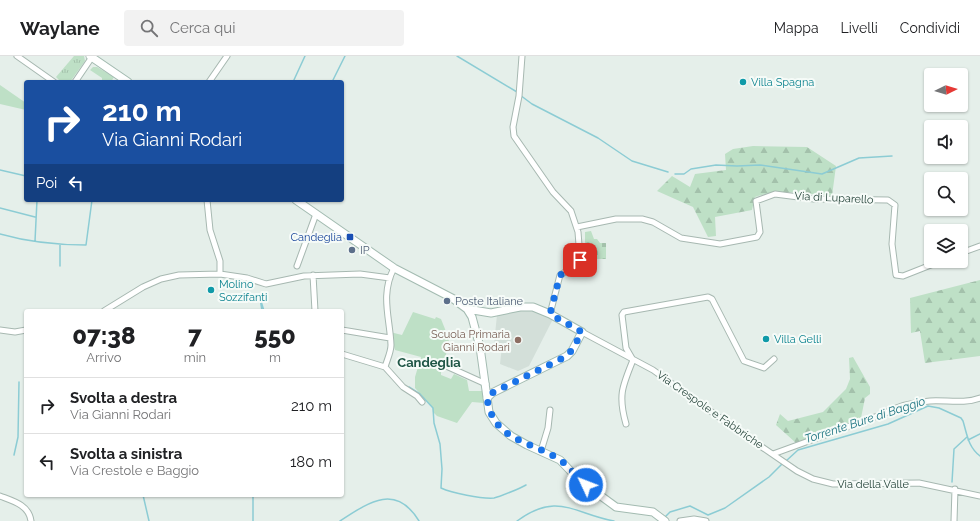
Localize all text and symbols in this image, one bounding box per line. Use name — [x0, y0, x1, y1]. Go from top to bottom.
search box — [124, 10, 404, 46]
text: Waylane — [20, 17, 100, 39]
icon: search — [138, 17, 160, 39]
text: Cerca qui — [170, 19, 235, 37]
text: Mappa — [774, 20, 819, 36]
text: Livelli — [841, 20, 878, 36]
text: Condividi — [900, 20, 960, 36]
north arrow — [924, 68, 968, 112]
map controls — [924, 68, 968, 268]
place label: Villa Spagna — [751, 76, 814, 89]
marker: Villa Spagna — [738, 77, 748, 87]
text: 210 m — [102, 95, 182, 128]
icon: right — [36, 96, 88, 148]
button: sound — [924, 120, 968, 164]
text: Via Gianni Rodari — [102, 129, 242, 150]
icon: left — [65, 172, 87, 194]
button: search — [924, 172, 968, 216]
text: Poi — [36, 174, 57, 192]
street label: Via di Luparello — [794, 189, 874, 207]
button: layers — [924, 224, 968, 268]
place label: Candeglia — [291, 231, 342, 244]
marker: Candeglia — [345, 232, 355, 242]
pin — [563, 243, 597, 277]
place label: IP — [360, 244, 370, 257]
marker: IP — [347, 245, 357, 255]
icon: arrive — [569, 249, 591, 271]
place label: Molino Sozzifanti — [219, 278, 267, 304]
marker: Molino Sozzifanti — [206, 285, 216, 295]
place label: Poste Italiane — [455, 295, 524, 308]
marker: Poste Italiane — [442, 296, 452, 306]
text: 07:38 — [72, 321, 136, 350]
text: 7 — [188, 321, 202, 350]
text: 550 — [254, 321, 296, 350]
place label: Scuola Primaria Gianni Rodari — [431, 328, 510, 354]
place label: Villa Gelli — [774, 333, 821, 346]
marker: Villa Gelli — [761, 334, 771, 344]
marker: Scuola Primaria Gianni Rodari — [513, 335, 523, 345]
text: Arrivo — [86, 350, 121, 365]
text: min — [184, 350, 206, 365]
text: m — [269, 350, 281, 365]
district label: Candeglia — [397, 355, 461, 370]
street label: Via Crespole e Fabbriche — [654, 368, 766, 452]
text: Svolta a destra — [70, 389, 177, 407]
water label: Torrente Bure di Baggio — [803, 394, 927, 446]
icon: right — [36, 395, 58, 417]
text: 210 m — [291, 397, 332, 415]
text: Via Gianni Rodari — [70, 407, 171, 422]
text: Svolta a sinistra — [70, 445, 182, 463]
icon: left — [36, 451, 58, 473]
text: 180 m — [290, 453, 332, 471]
text: Via Crestole e Baggio — [70, 463, 199, 478]
position arrow — [565, 464, 607, 506]
street label: Via della Valle — [837, 478, 909, 491]

